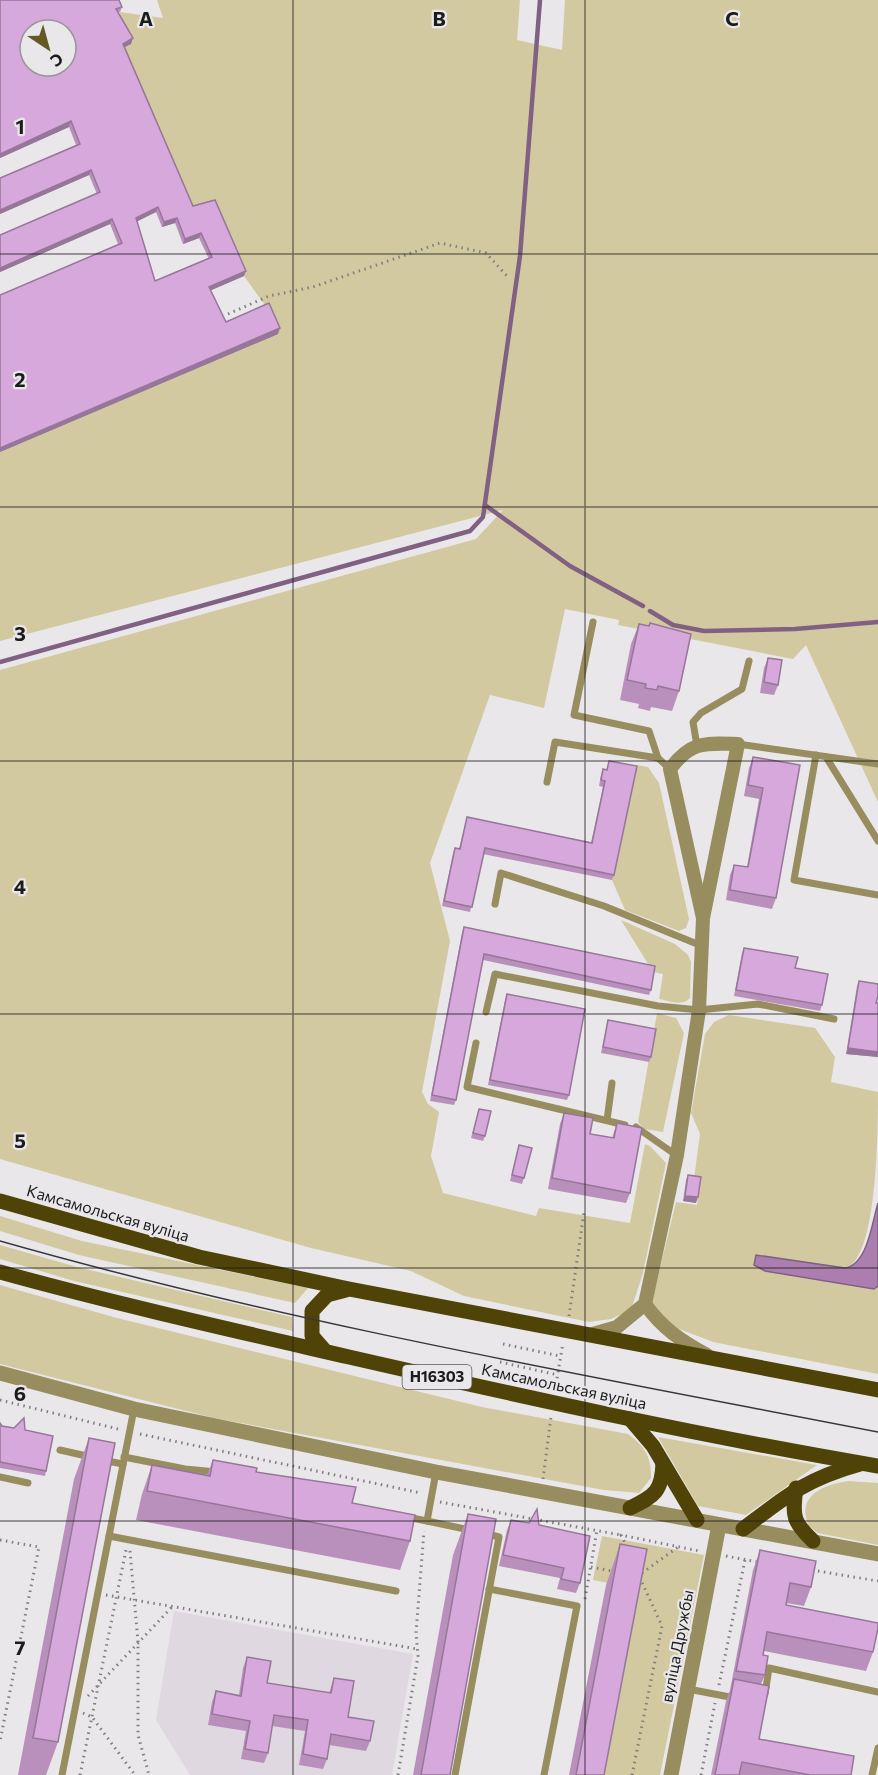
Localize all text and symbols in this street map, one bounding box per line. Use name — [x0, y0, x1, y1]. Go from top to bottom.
text: A — [139, 6, 153, 30]
text: B — [432, 6, 446, 30]
text: C — [725, 6, 739, 30]
north arrow — [18, 18, 78, 78]
text: С — [47, 50, 67, 71]
text: 1 — [15, 114, 25, 138]
text: 2 — [14, 367, 26, 391]
text: 3 — [14, 621, 26, 645]
text: 4 — [14, 874, 26, 898]
text: 5 — [14, 1128, 26, 1152]
street label: Камсамольская вуліца — [25, 1180, 192, 1245]
street label: Камсамольская вуліца — [480, 1359, 648, 1412]
road number: Н16303 — [402, 1365, 472, 1389]
text: 6 — [14, 1381, 26, 1405]
street label: вуліца Дружбы — [656, 1588, 697, 1704]
text: 7 — [15, 1635, 26, 1659]

